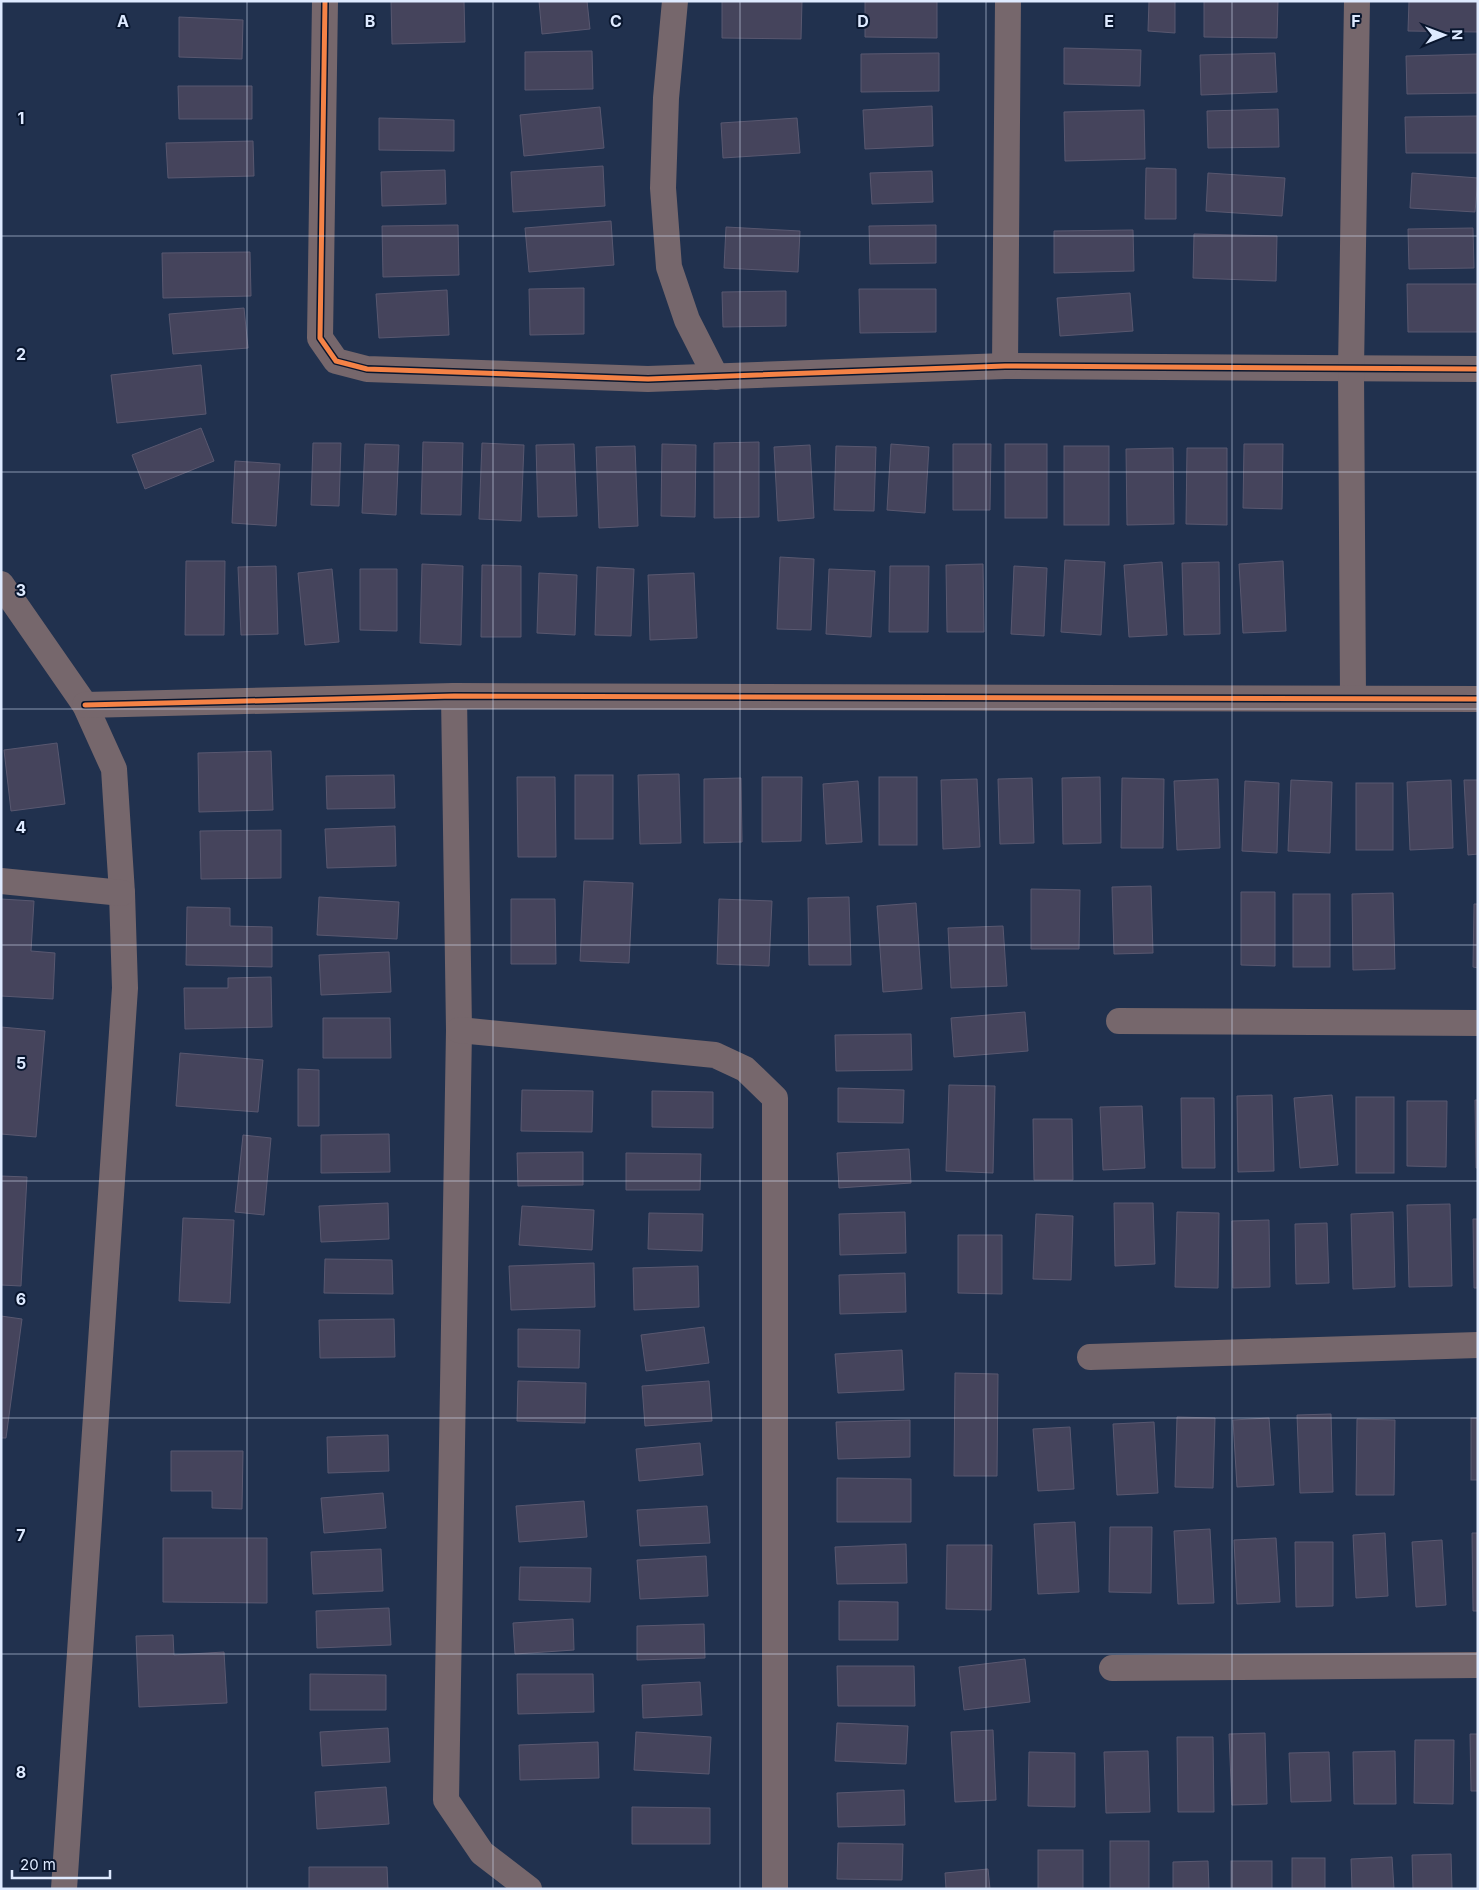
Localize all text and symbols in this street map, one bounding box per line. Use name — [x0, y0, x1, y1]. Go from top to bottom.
north arrow — [1419, 10, 1469, 60]
text: A — [117, 11, 129, 31]
text: B — [365, 11, 375, 31]
text: C — [610, 11, 622, 31]
text: D — [857, 11, 869, 31]
text: E — [1104, 11, 1114, 31]
text: F — [1351, 11, 1361, 31]
text: N — [1449, 29, 1466, 40]
text: 1 — [18, 108, 24, 128]
text: 2 — [16, 344, 26, 364]
text: 3 — [16, 580, 26, 600]
text: 4 — [16, 817, 27, 837]
text: 5 — [16, 1053, 26, 1073]
text: 6 — [16, 1289, 26, 1309]
text: 7 — [16, 1525, 26, 1545]
text: 8 — [16, 1762, 26, 1782]
scale bar — [12, 1848, 110, 1880]
text: 20 m — [20, 1855, 56, 1874]

